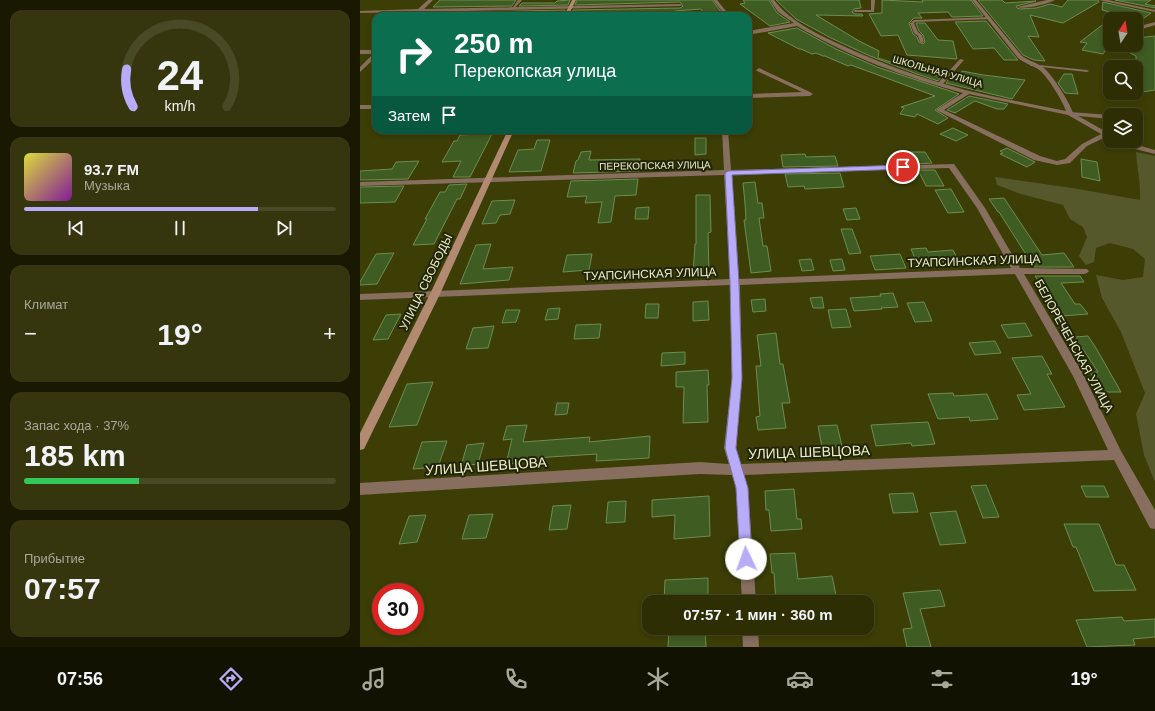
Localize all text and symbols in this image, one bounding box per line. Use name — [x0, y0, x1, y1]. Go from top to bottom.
north arrow — [1103, 12, 1143, 52]
map controls — [1103, 12, 1143, 148]
icon: right — [388, 28, 440, 80]
text: 250 m — [454, 28, 533, 59]
text: 24 — [157, 52, 203, 99]
street label: ШКОЛЬНАЯ УЛИЦА — [891, 53, 985, 90]
button: search — [1103, 60, 1143, 100]
text: Перекопская улица — [454, 61, 616, 81]
text: km/h — [165, 97, 196, 113]
icon: arrive — [438, 104, 460, 126]
text: Затем — [388, 107, 430, 124]
button: layers — [1103, 108, 1143, 148]
pin — [886, 150, 920, 184]
icon: arrive — [892, 156, 914, 178]
street label: ПЕРЕКОПСКАЯ УЛИЦА — [599, 159, 711, 172]
text: 93.7 FM — [84, 161, 139, 178]
text: Музыка — [84, 178, 130, 193]
icon: previous — [65, 217, 87, 239]
icon: pause — [169, 217, 191, 239]
icon: next — [273, 217, 295, 239]
street label: УЛИЦА СВОБОДЫ — [397, 232, 455, 332]
street label: ТУАПСИНСКАЯ УЛИЦА — [907, 252, 1041, 270]
street label: ТУАПСИНСКАЯ УЛИЦА — [583, 265, 717, 283]
street label: БЕЛОРЕЧЕНСКАЯ УЛИЦА — [1032, 277, 1116, 415]
text: Климат — [24, 297, 68, 312]
text: 19° — [157, 318, 203, 351]
text: − — [24, 321, 37, 346]
text: + — [323, 321, 336, 346]
text: Запас хода · 37% — [24, 418, 129, 433]
text: 185 km — [24, 439, 126, 472]
street label: УЛИЦА ШЕВЦОВА — [748, 442, 871, 462]
street label: УЛИЦА ШЕВЦОВА — [425, 454, 548, 478]
position arrow — [725, 538, 767, 580]
text: Прибытие — [24, 551, 85, 566]
text: 07:57 — [24, 572, 101, 605]
speed limit sign: 30 — [372, 583, 424, 635]
text: 07:57 · 1 мин · 360 m — [683, 606, 833, 623]
icon: directions — [217, 665, 245, 693]
icon: music — [360, 665, 388, 693]
icon: phone — [502, 665, 530, 693]
icon: climate — [644, 665, 672, 693]
icon: car — [786, 665, 814, 693]
icon: filters — [928, 665, 956, 693]
text: 07:56 — [57, 669, 103, 689]
text: 19° — [1071, 669, 1098, 689]

